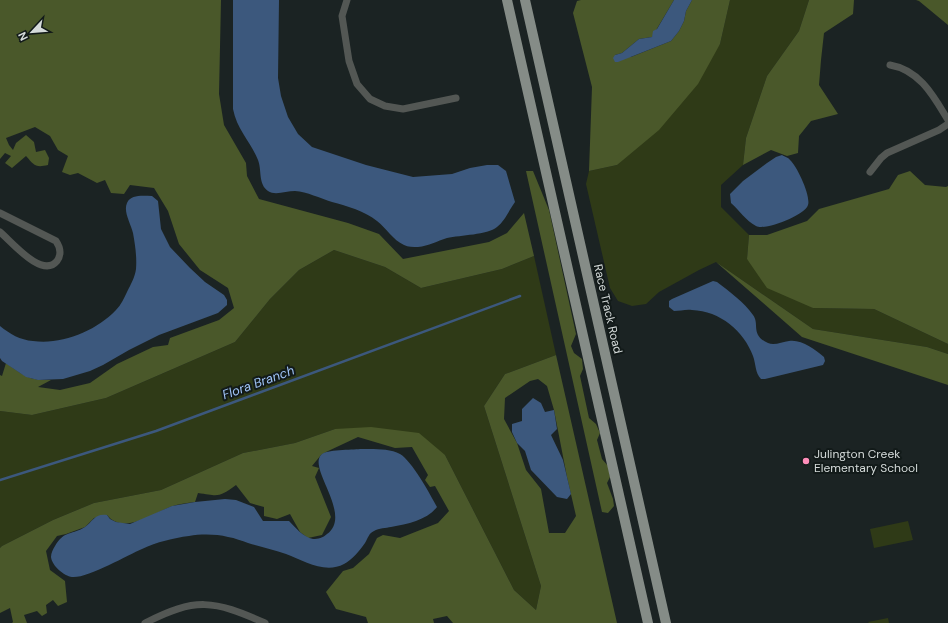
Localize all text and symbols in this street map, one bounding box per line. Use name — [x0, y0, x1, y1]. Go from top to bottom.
north arrow — [12, 12, 52, 52]
text: N — [15, 30, 31, 43]
street label: Race Track Road — [590, 263, 626, 355]
water label: Flora Branch — [220, 362, 297, 403]
place label: Julington Creek Elementary School — [814, 446, 918, 476]
marker: Julington Creek Elementary School — [801, 456, 811, 466]

